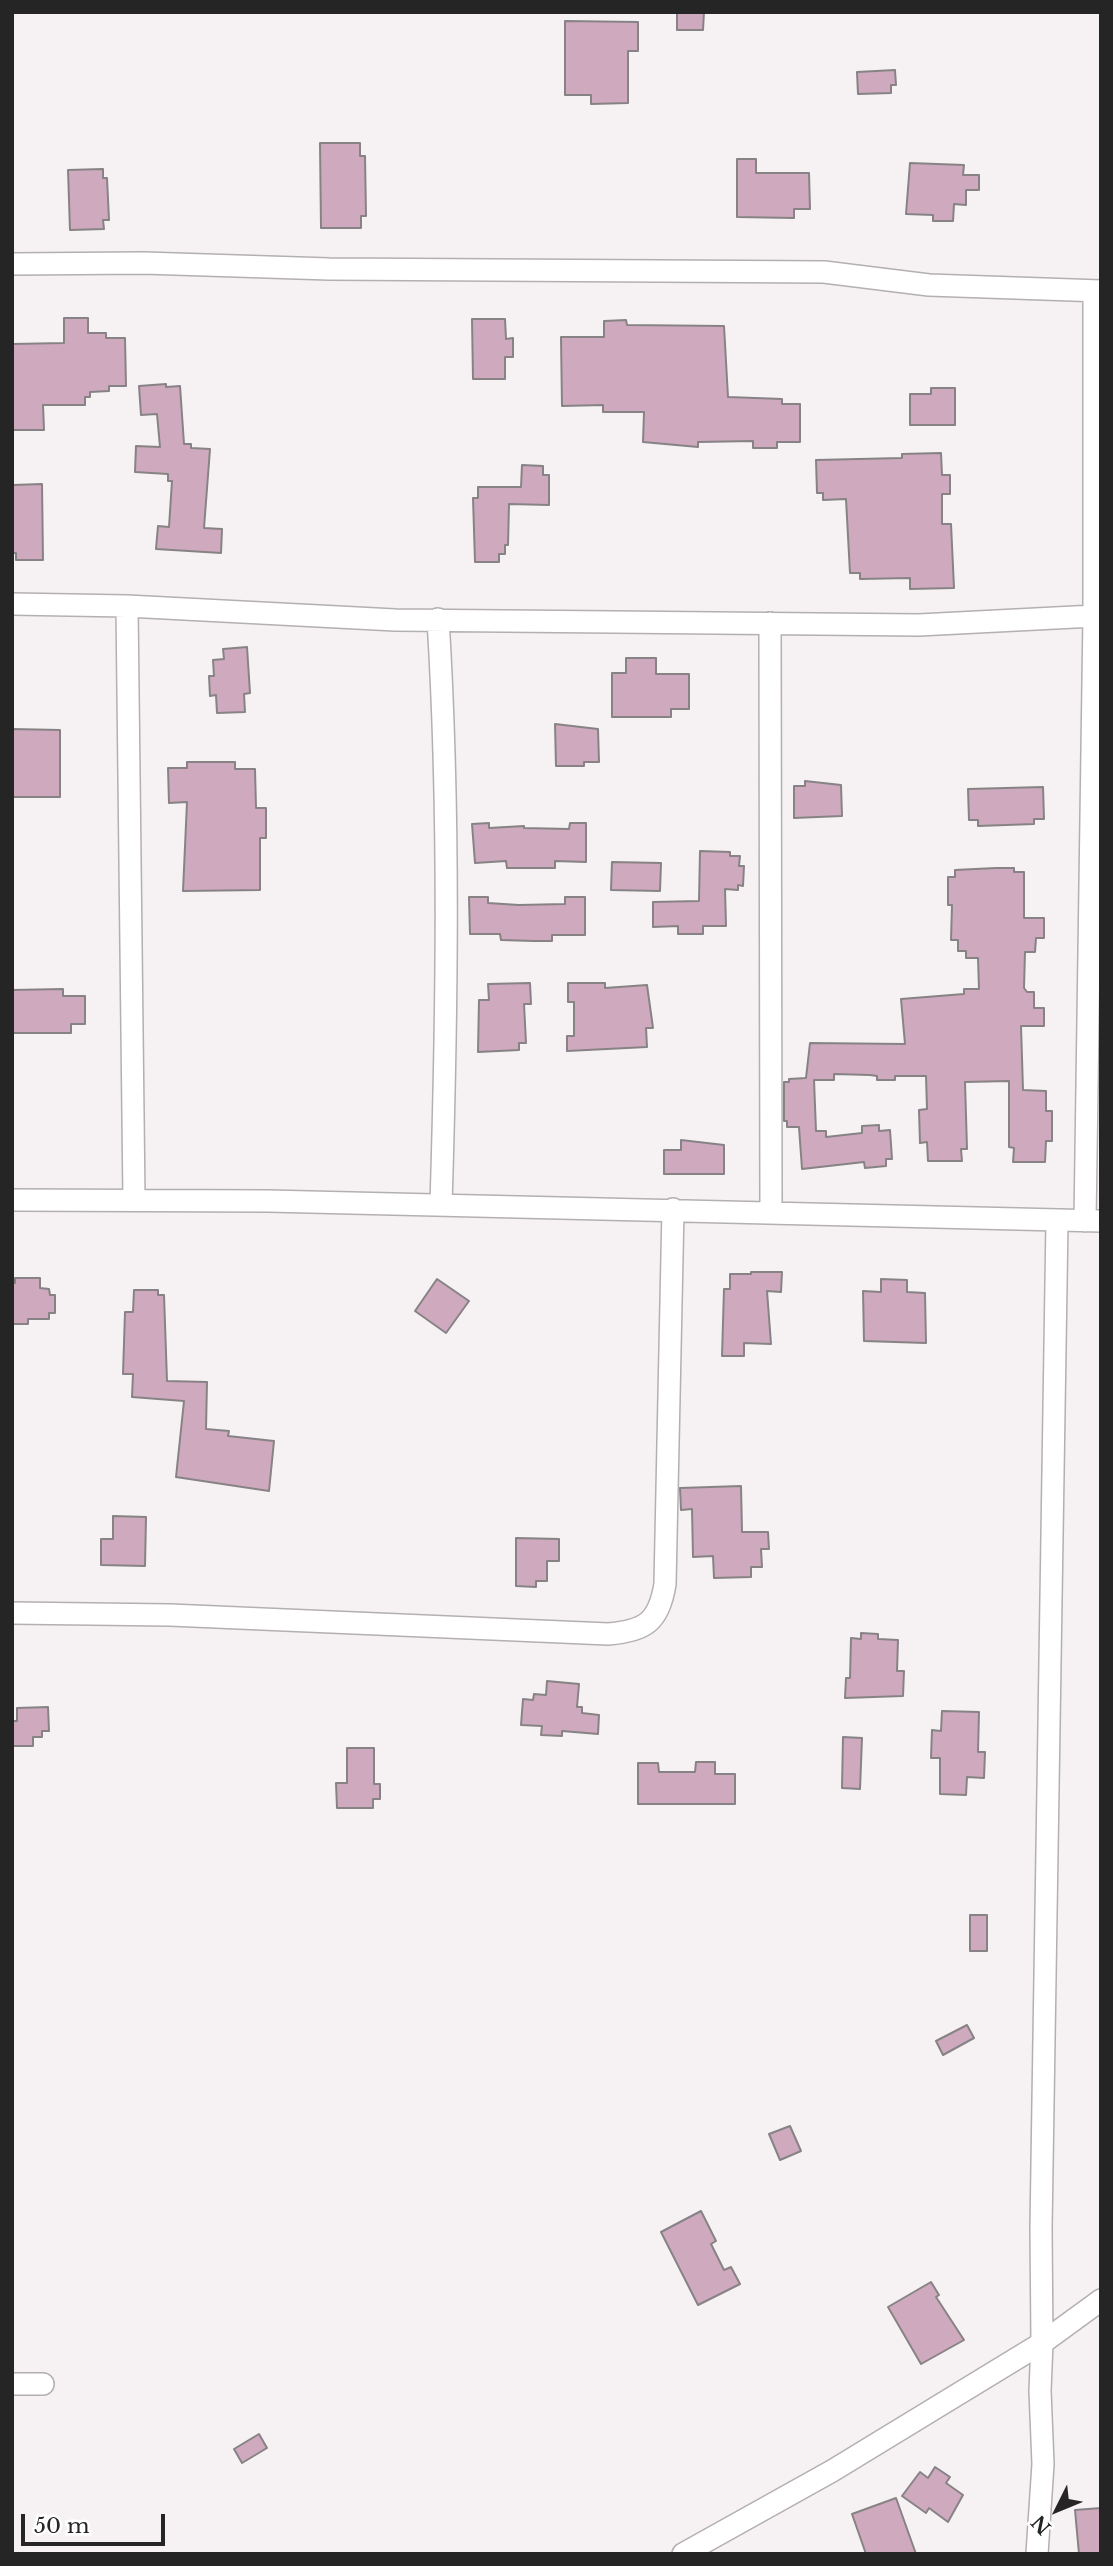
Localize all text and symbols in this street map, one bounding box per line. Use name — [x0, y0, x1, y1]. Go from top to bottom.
north arrow — [1022, 2475, 1092, 2545]
scale bar — [24, 2500, 168, 2544]
text: N — [1027, 2510, 1056, 2539]
text: 50 m — [34, 2513, 89, 2539]

